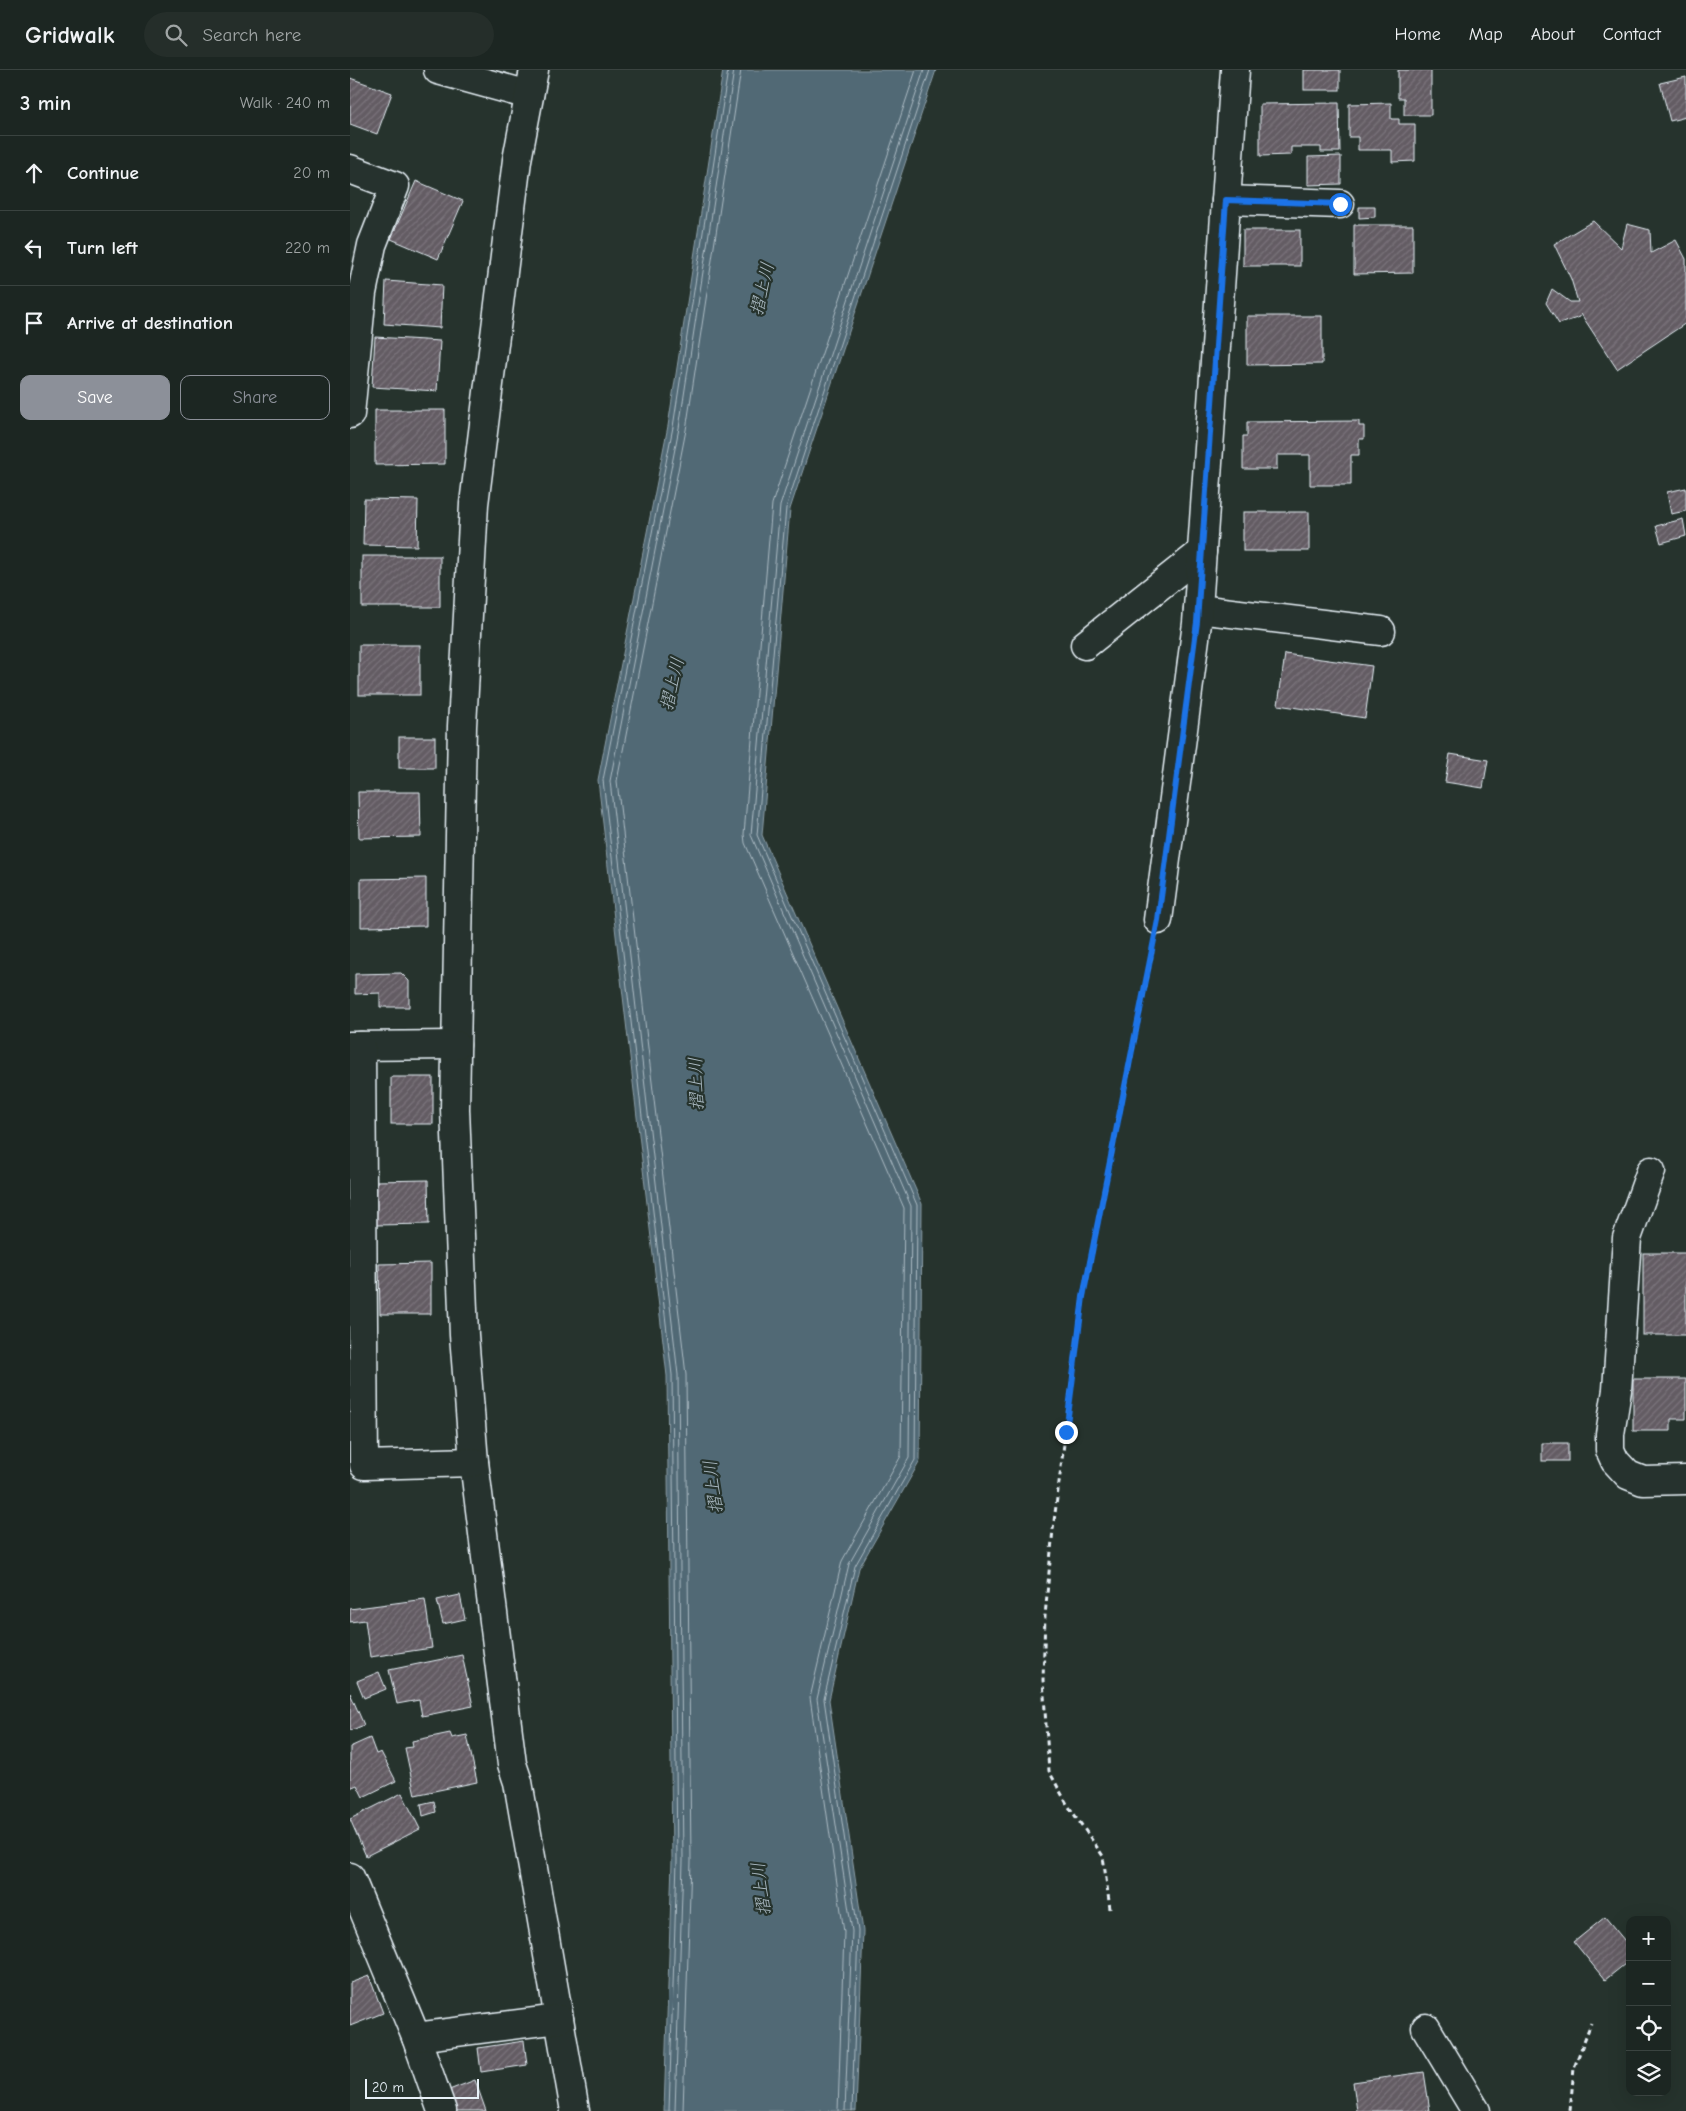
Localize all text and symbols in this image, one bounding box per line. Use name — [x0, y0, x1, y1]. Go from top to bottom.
search box — [144, 12, 494, 57]
text: Gridwalk — [25, 21, 114, 49]
icon: search — [162, 21, 190, 49]
text: Search here — [202, 24, 301, 46]
text: Home — [1394, 24, 1441, 45]
text: Map — [1469, 24, 1503, 45]
text: About — [1531, 24, 1575, 45]
text: Contact — [1603, 24, 1661, 45]
text: 3 min — [20, 91, 71, 115]
text: Walk · 240 m — [240, 94, 330, 112]
icon: ahead — [20, 159, 48, 187]
text: Continue — [67, 162, 139, 184]
text: 20 m — [293, 164, 330, 182]
route start — [1329, 193, 1352, 216]
icon: left — [20, 234, 48, 262]
text: Turn left — [67, 237, 138, 259]
text: 220 m — [285, 239, 330, 257]
water label: 摺上川 — [746, 260, 779, 318]
icon: arrive — [20, 309, 48, 337]
text: Arrive at destination — [67, 312, 233, 334]
button: Save — [20, 375, 170, 420]
button: Share — [180, 375, 330, 420]
water label: 摺上川 — [656, 655, 689, 713]
water label: 摺上川 — [685, 1057, 708, 1111]
route end — [1055, 1421, 1078, 1444]
water label: 摺上川 — [700, 1459, 727, 1515]
water label: 摺上川 — [748, 1861, 775, 1917]
map controls — [1626, 1916, 1671, 2096]
button: + — [1626, 1916, 1671, 1961]
button: − — [1626, 1961, 1671, 2006]
button: locate — [1626, 2006, 1671, 2051]
button: layers — [1626, 2051, 1671, 2096]
scale bar — [365, 2076, 479, 2099]
text: 20 m — [372, 2079, 404, 2096]

